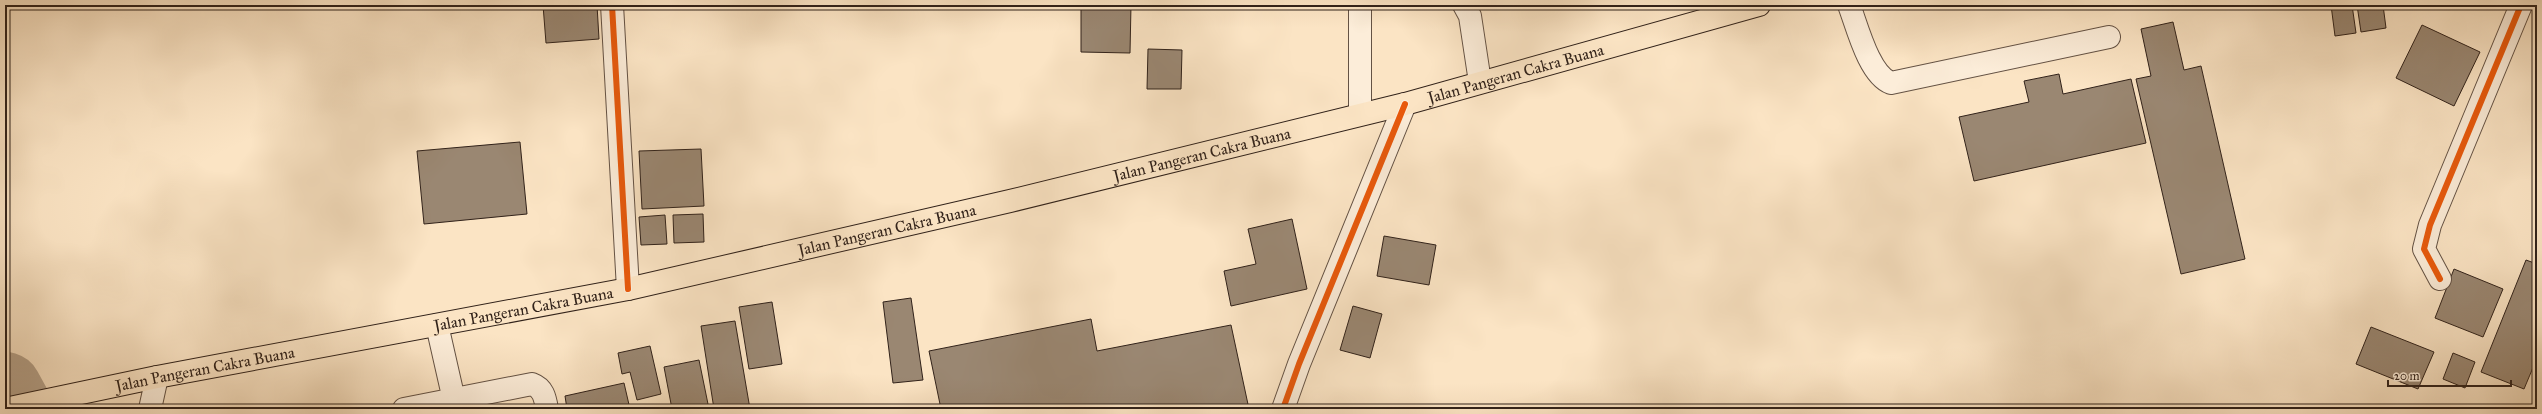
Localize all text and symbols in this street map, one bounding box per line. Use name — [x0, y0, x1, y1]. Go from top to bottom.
street label: Jalan Pangeran Cakra Buana — [1423, 39, 1606, 108]
street label: Jalan Pangeran Cakra Buana — [1109, 123, 1293, 186]
street label: Jalan Pangeran Cakra Buana — [794, 200, 978, 261]
street label: Jalan Pangeran Cakra Buana — [430, 282, 615, 336]
street label: Jalan Pangeran Cakra Buana — [112, 342, 296, 396]
scale bar — [2388, 362, 2511, 388]
text: 20 m — [2394, 369, 2420, 383]

